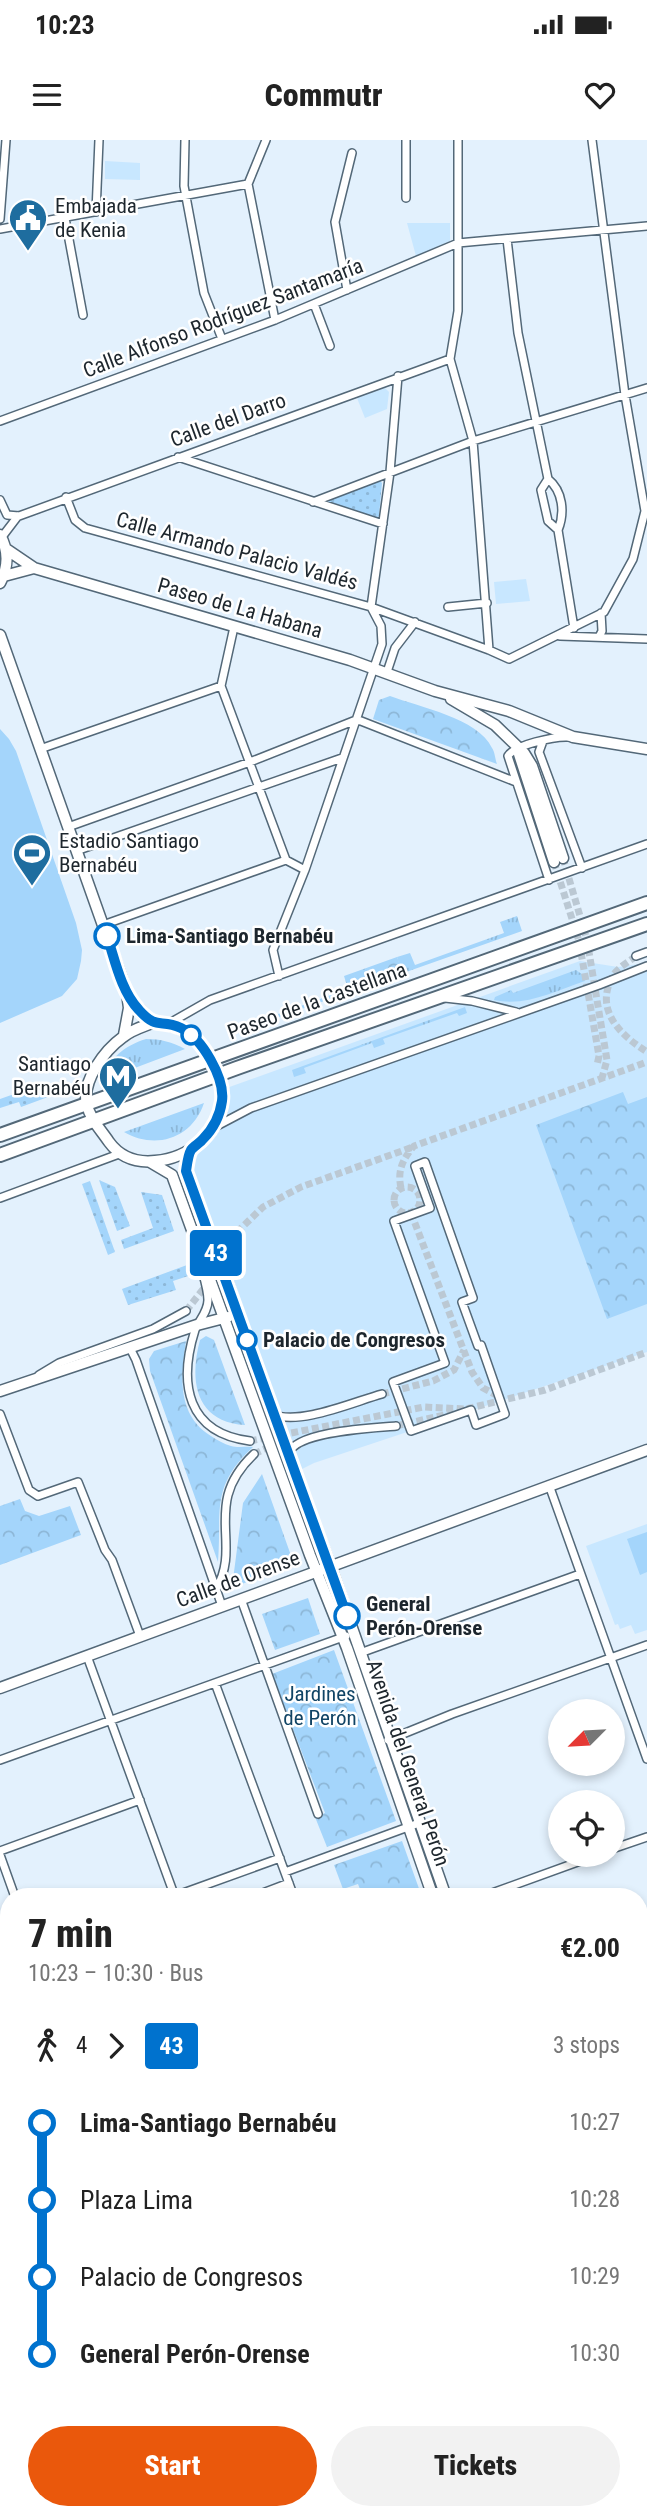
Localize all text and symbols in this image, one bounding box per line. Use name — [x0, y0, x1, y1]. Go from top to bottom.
text: 10:23 — [35, 10, 95, 40]
icon: menu — [28, 76, 66, 114]
text: Commutr — [264, 76, 383, 114]
icon: heart — [581, 76, 619, 114]
place label: Embajada de Kenia — [55, 194, 137, 242]
public building icon: Embajada de Kenia — [7, 197, 49, 252]
street label: Calle Alfonso Rodríguez Santamaría — [80, 253, 366, 383]
street label: Calle del Darro — [167, 388, 289, 452]
street label: Calle Armando Palacio Valdés — [114, 507, 360, 595]
street label: Paseo de La Habana — [155, 573, 325, 643]
place label: Estadio Santiago Bernabéu — [59, 829, 199, 877]
sports icon: Estadio Santiago Bernabéu — [11, 832, 53, 887]
marker: Lima-Santiago Bernabéu — [94, 923, 120, 949]
place label: Lima-Santiago Bernabéu — [126, 924, 333, 948]
street label: Paseo de la Castellana — [224, 957, 410, 1045]
unlabelled marker — [181, 1025, 201, 1045]
place label: Santiago Bernabéu — [13, 1052, 91, 1100]
metro station icon: Santiago Bernabéu — [97, 1055, 139, 1110]
line badge: 43 — [184, 1230, 248, 1276]
text: 43 — [204, 1239, 228, 1267]
place label: Palacio de Congresos — [263, 1328, 445, 1352]
marker: Palacio de Congresos — [237, 1330, 257, 1350]
street label: Calle de Orense — [173, 1546, 303, 1612]
place label: General Perón-Orense — [366, 1592, 482, 1640]
marker: General Perón-Orense — [334, 1603, 360, 1629]
street label: Avenida del General Perón — [361, 1657, 455, 1869]
park label: Jardines de Perón — [283, 1682, 357, 1730]
north arrow — [548, 1699, 625, 1776]
map controls — [548, 1699, 625, 1867]
button: locate — [548, 1790, 625, 1867]
text: 7 min — [28, 1912, 113, 1956]
text: €2.00 — [560, 1933, 620, 1963]
text: 10:23 – 10:30 · Bus — [28, 1960, 204, 1987]
icon: walk — [28, 2027, 66, 2065]
icon: forward — [97, 2027, 135, 2065]
text: 4 — [76, 2032, 87, 2059]
text: 43 — [159, 2032, 184, 2060]
text: 3 stops — [553, 2032, 620, 2059]
text: Lima-Santiago Bernabéu — [80, 2108, 337, 2138]
text: 10:27 — [569, 2109, 620, 2136]
text: Plaza Lima — [80, 2185, 193, 2215]
text: 10:28 — [569, 2186, 620, 2213]
text: Palacio de Congresos — [80, 2262, 303, 2292]
text: 10:29 — [569, 2263, 620, 2290]
text: General Perón-Orense — [80, 2339, 310, 2369]
text: 10:30 — [569, 2340, 620, 2367]
button: Start — [28, 2426, 317, 2506]
button: Tickets — [331, 2426, 620, 2506]

